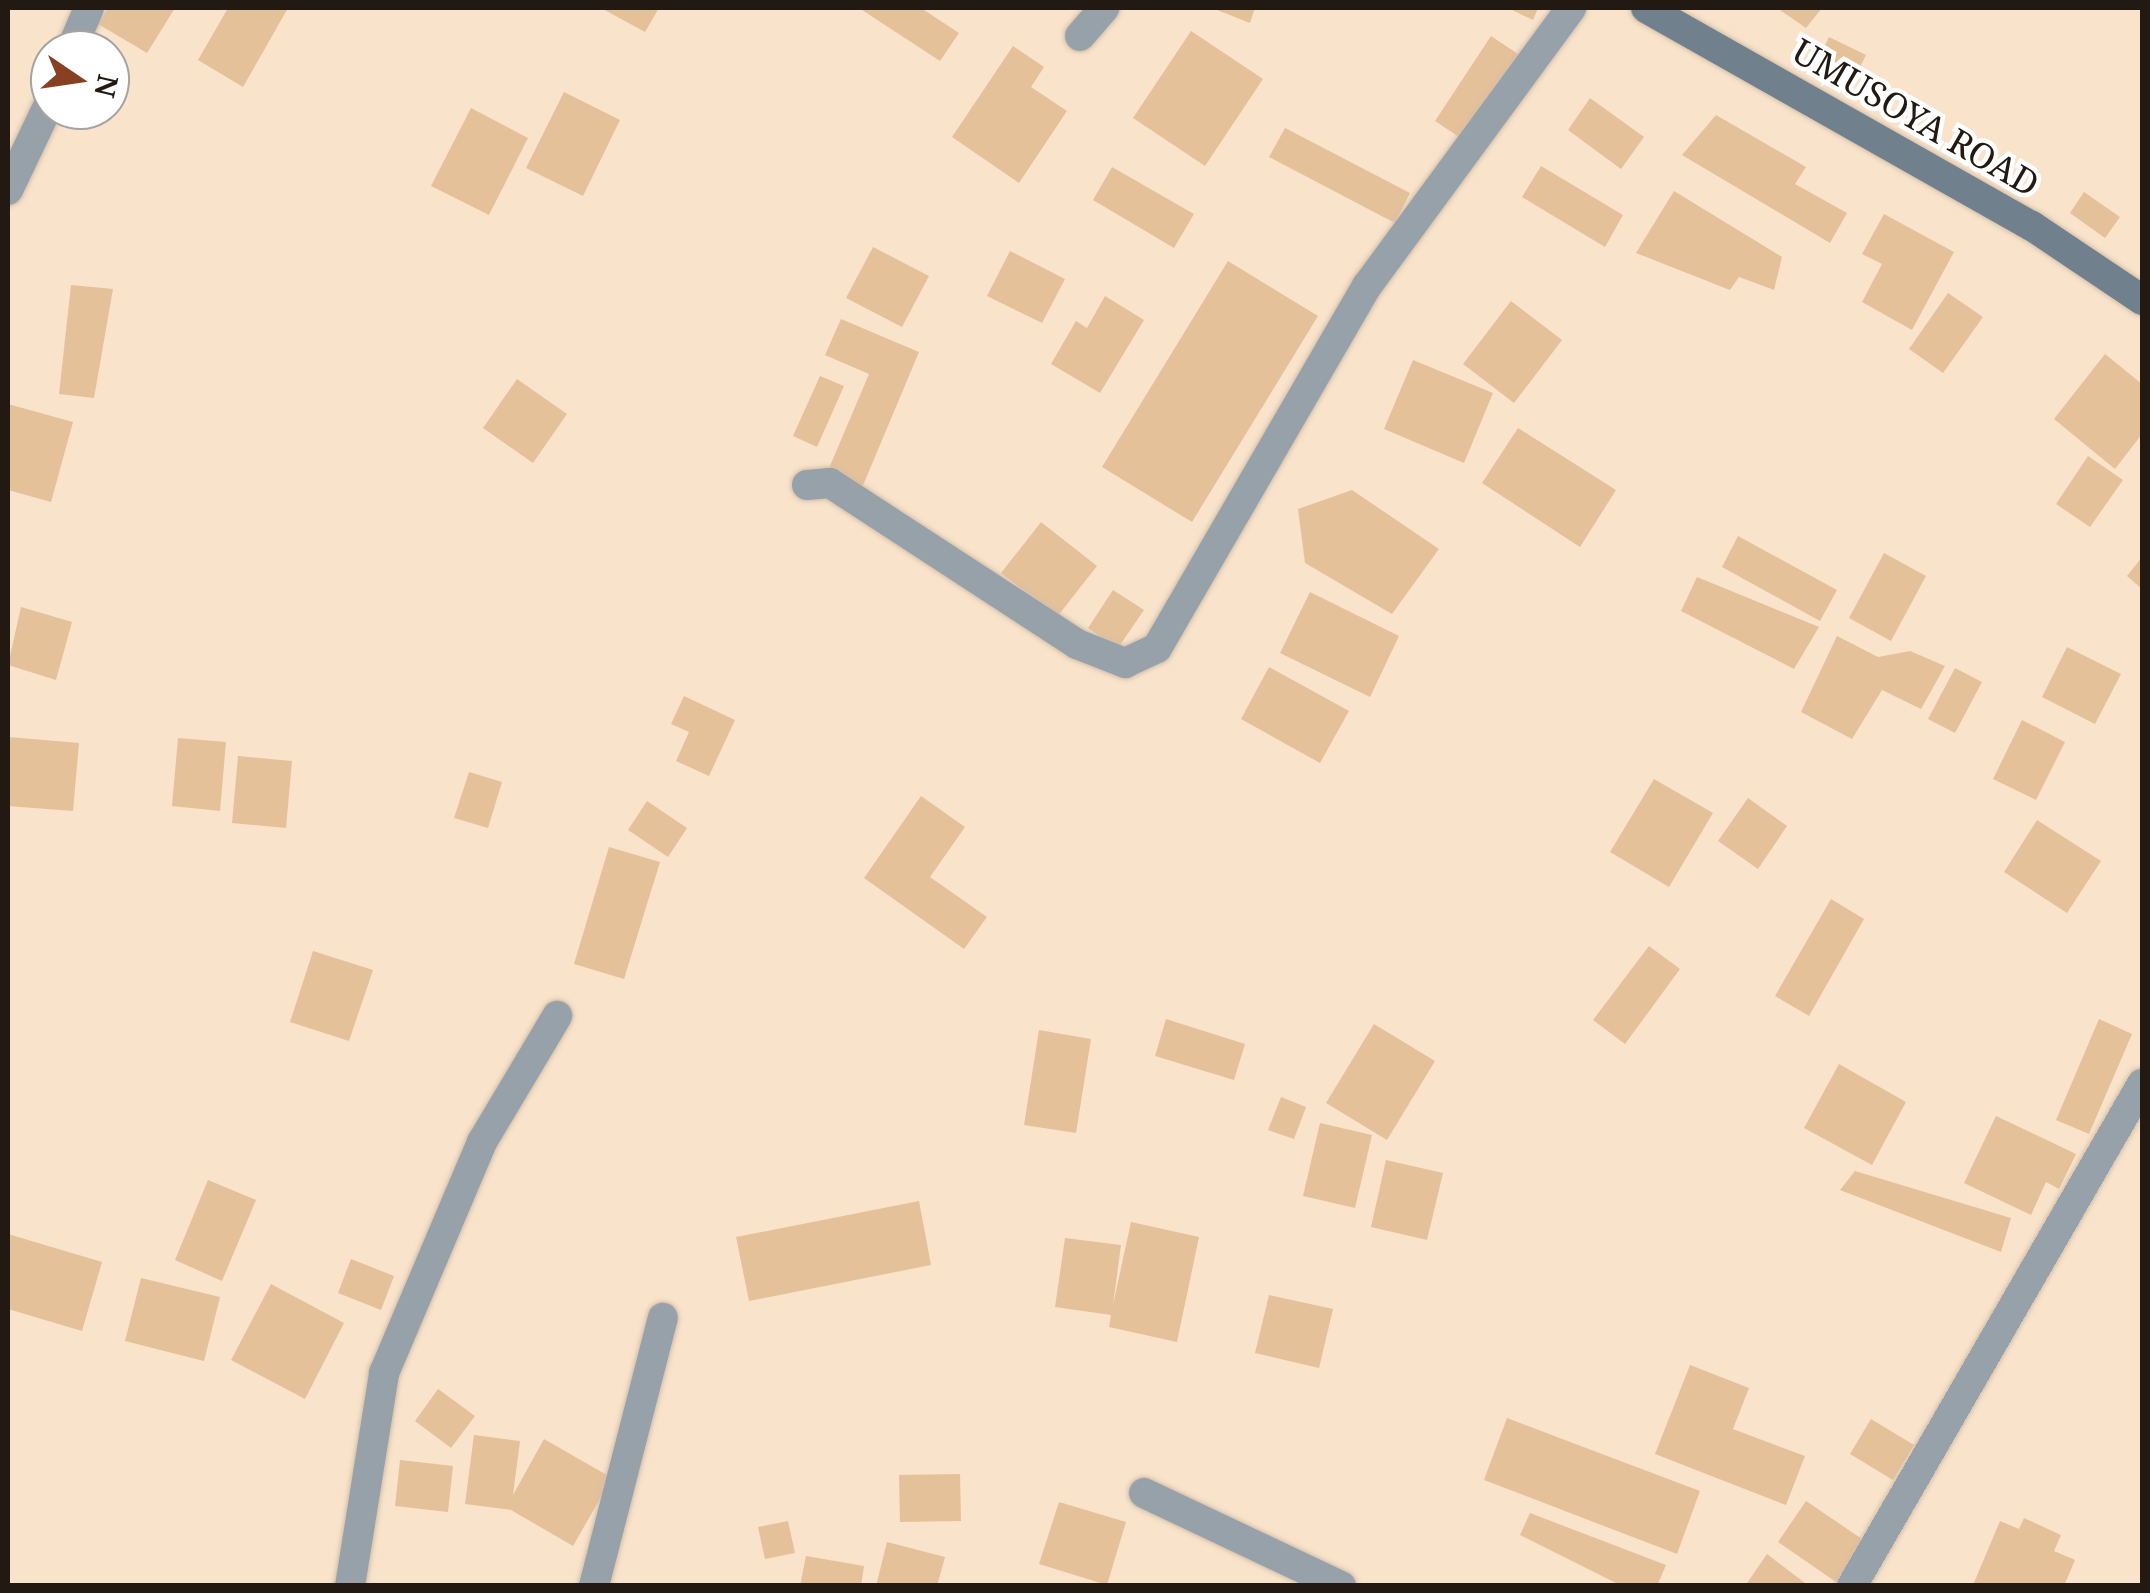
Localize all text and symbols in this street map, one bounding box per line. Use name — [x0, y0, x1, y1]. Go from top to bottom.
street label: UMUSOYA ROAD — [1785, 29, 2047, 205]
north arrow — [30, 30, 130, 130]
text: N — [86, 71, 128, 101]

